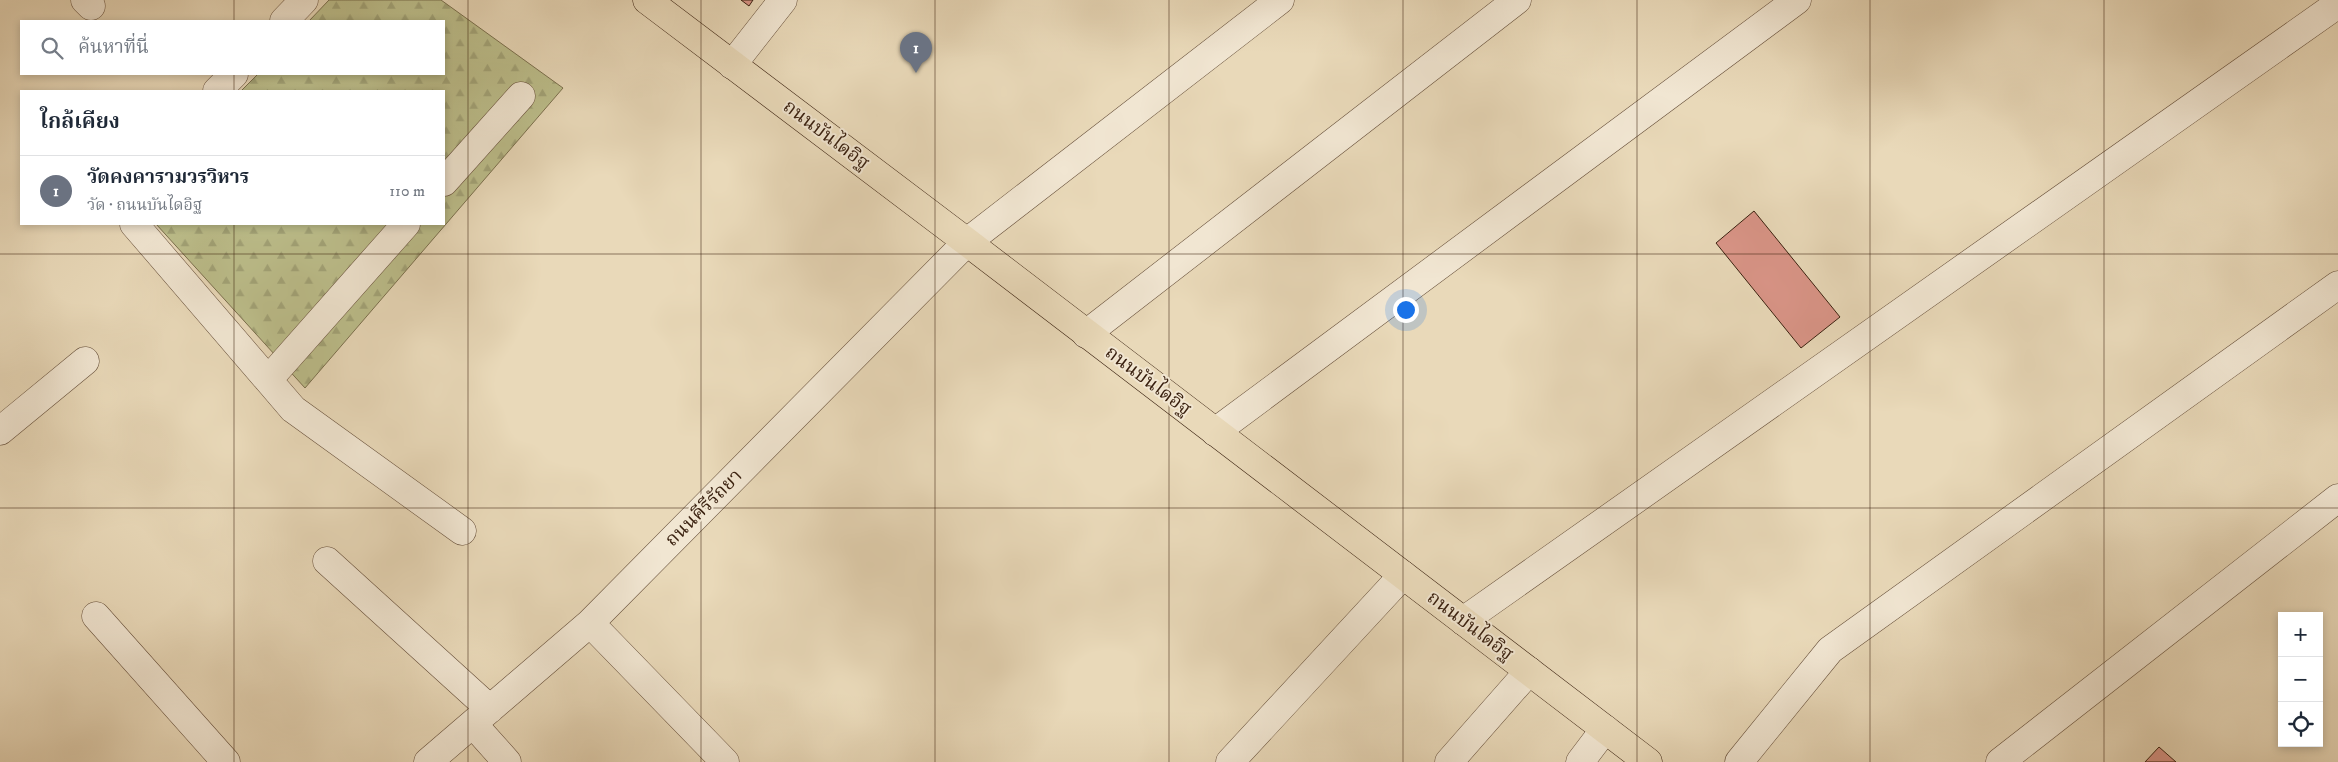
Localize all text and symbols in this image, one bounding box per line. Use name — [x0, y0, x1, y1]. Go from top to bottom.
search box — [20, 20, 445, 75]
pin: 1 — [900, 32, 932, 73]
icon: search — [38, 34, 66, 62]
text: ค้นหาที่นี่ — [78, 36, 149, 59]
street label: ถนนบันไดอิฐ — [778, 93, 875, 175]
text: ใกล้เคียง — [40, 109, 120, 135]
text: วัดคงคารามวรวิหาร — [87, 166, 249, 189]
text: 1 — [53, 181, 59, 201]
text: 110 m — [389, 181, 425, 201]
text: วัด · ถนนบันไดอิฐ — [87, 195, 202, 215]
your location — [1393, 297, 1419, 323]
street label: ถนนบันไดอิฐ — [1100, 339, 1197, 421]
street label: ถนนคีรีรัถยา — [661, 465, 747, 551]
street label: ถนนบันไดอิฐ — [1422, 584, 1519, 666]
map controls — [2278, 612, 2323, 747]
button: + — [2278, 612, 2323, 657]
button: − — [2278, 657, 2323, 702]
button: locate — [2278, 702, 2323, 747]

